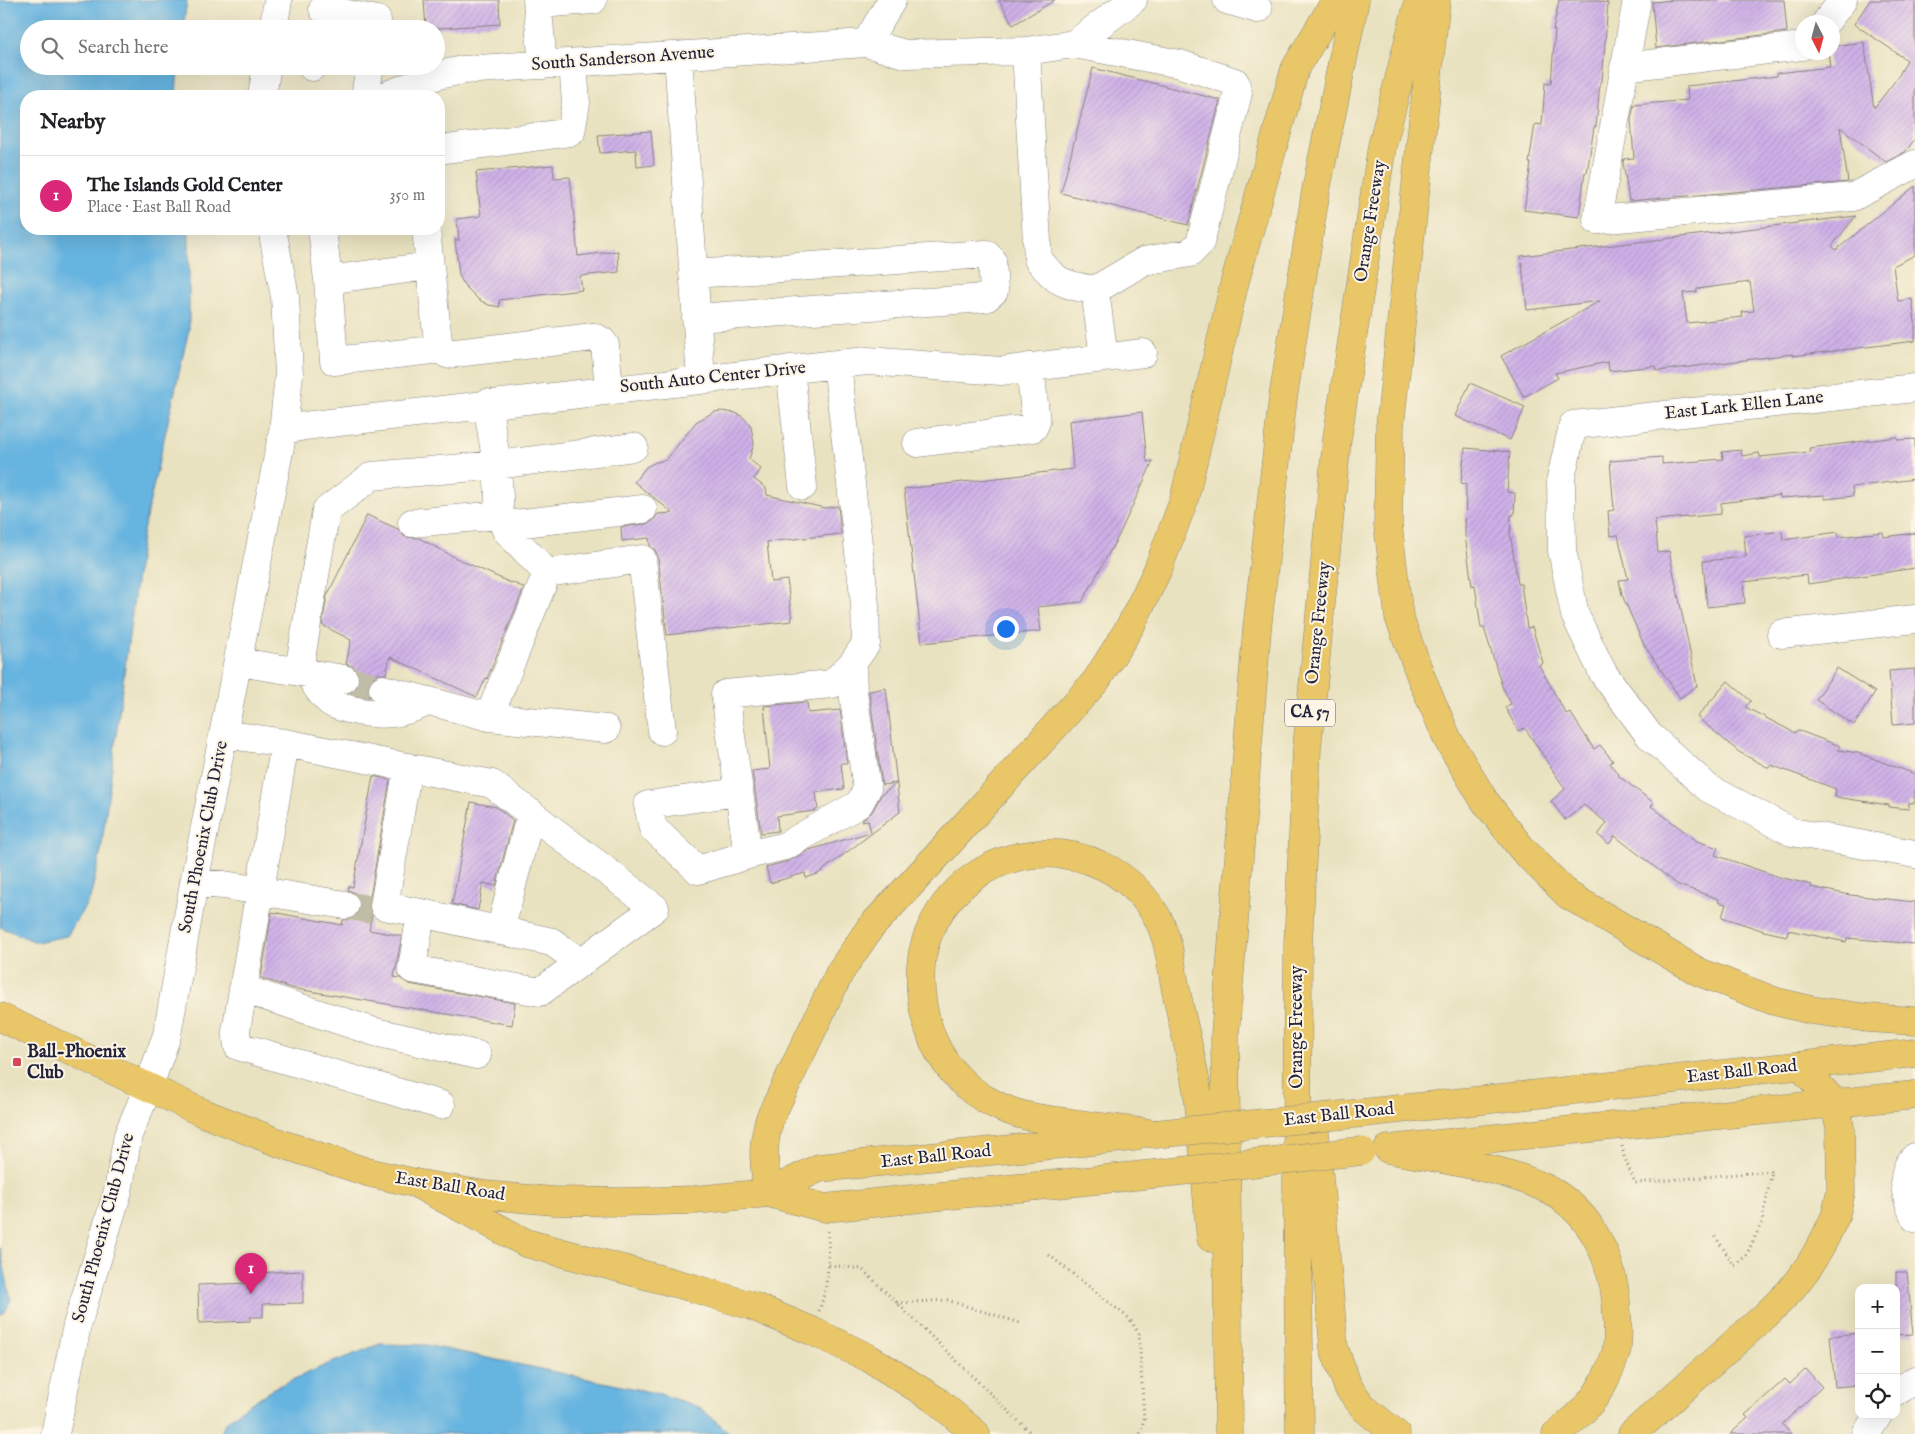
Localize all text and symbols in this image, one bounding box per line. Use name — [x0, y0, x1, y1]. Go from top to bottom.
north arrow — [1795, 15, 1840, 60]
search box — [20, 20, 445, 75]
icon: search — [38, 34, 66, 62]
text: Search here — [78, 36, 169, 60]
street label: South Sanderson Avenue — [531, 41, 715, 77]
text: Nearby — [40, 109, 105, 136]
street label: Orange Freeway — [1350, 158, 1392, 284]
text: The Islands Gold Center — [87, 174, 282, 198]
text: 1 — [53, 186, 59, 206]
text: 350 m — [390, 186, 425, 206]
text: Place · East Ball Road — [87, 198, 231, 218]
street label: South Auto Center Drive — [619, 357, 807, 399]
street label: East Lark Ellen Lane — [1663, 386, 1825, 426]
street label: Orange Freeway — [1301, 560, 1337, 686]
your location — [993, 616, 1019, 642]
road number: CA 57 — [1285, 700, 1335, 726]
street label: South Phoenix Club Drive — [174, 739, 234, 935]
street label: Orange Freeway — [1286, 965, 1309, 1089]
place label: Ball-Phoenix Club — [27, 1041, 126, 1085]
street label: East Ball Road — [1686, 1055, 1799, 1089]
marker: Ball-Phoenix Club — [11, 1056, 23, 1068]
street label: East Ball Road — [1283, 1098, 1396, 1132]
street label: South Phoenix Club Drive — [68, 1131, 140, 1325]
street label: East Ball Road — [880, 1140, 993, 1174]
street label: East Ball Road — [393, 1167, 507, 1207]
pin: 1 — [235, 1253, 267, 1294]
map controls — [1855, 1284, 1900, 1419]
button: + — [1855, 1284, 1900, 1329]
button: − — [1855, 1329, 1900, 1374]
button: locate — [1855, 1374, 1900, 1419]

